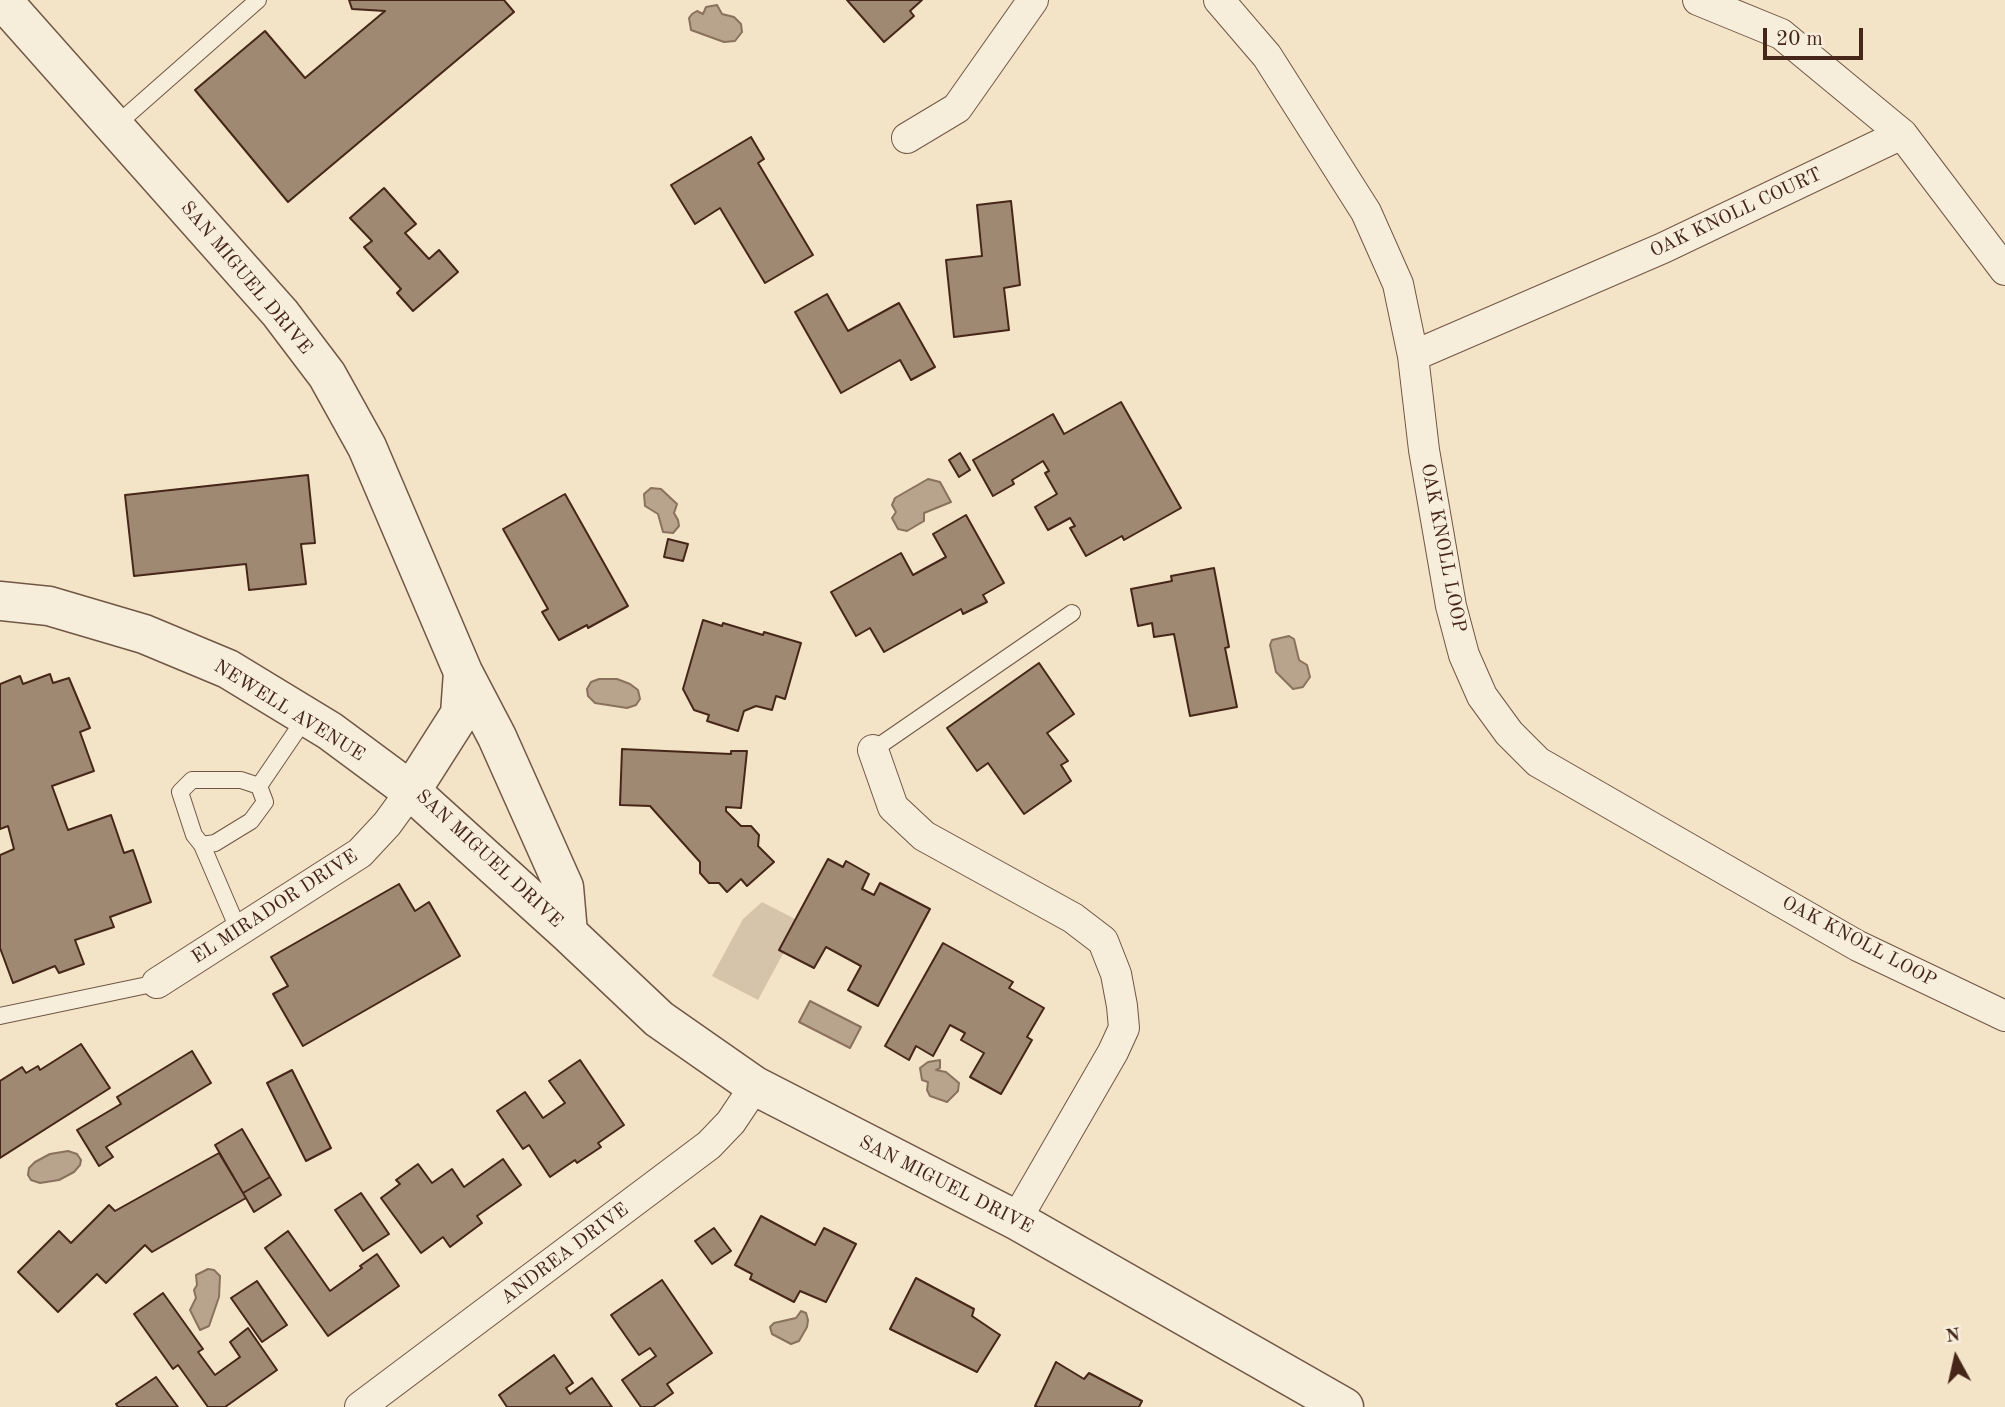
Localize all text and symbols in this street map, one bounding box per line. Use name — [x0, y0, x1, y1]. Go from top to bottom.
scale bar — [1767, 14, 1867, 58]
text: 20 m — [1776, 29, 1823, 50]
street label: OAK KNOLL COURT — [1646, 163, 1826, 263]
street label: SAN MIGUEL DRIVE — [175, 197, 317, 359]
street label: OAK KNOLL LOOP — [1415, 462, 1471, 634]
street label: NEWELL AVENUE — [209, 655, 369, 767]
street label: SAN MIGUEL DRIVE — [411, 785, 567, 933]
street label: EL MIRADOR DRIVE — [188, 845, 362, 969]
street label: OAK KNOLL LOOP — [1778, 892, 1940, 992]
street label: SAN MIGUEL DRIVE — [855, 1131, 1037, 1239]
street label: ANDREA DRIVE — [497, 1198, 633, 1310]
north arrow — [1921, 1323, 1991, 1393]
text: N — [1944, 1326, 1962, 1347]

